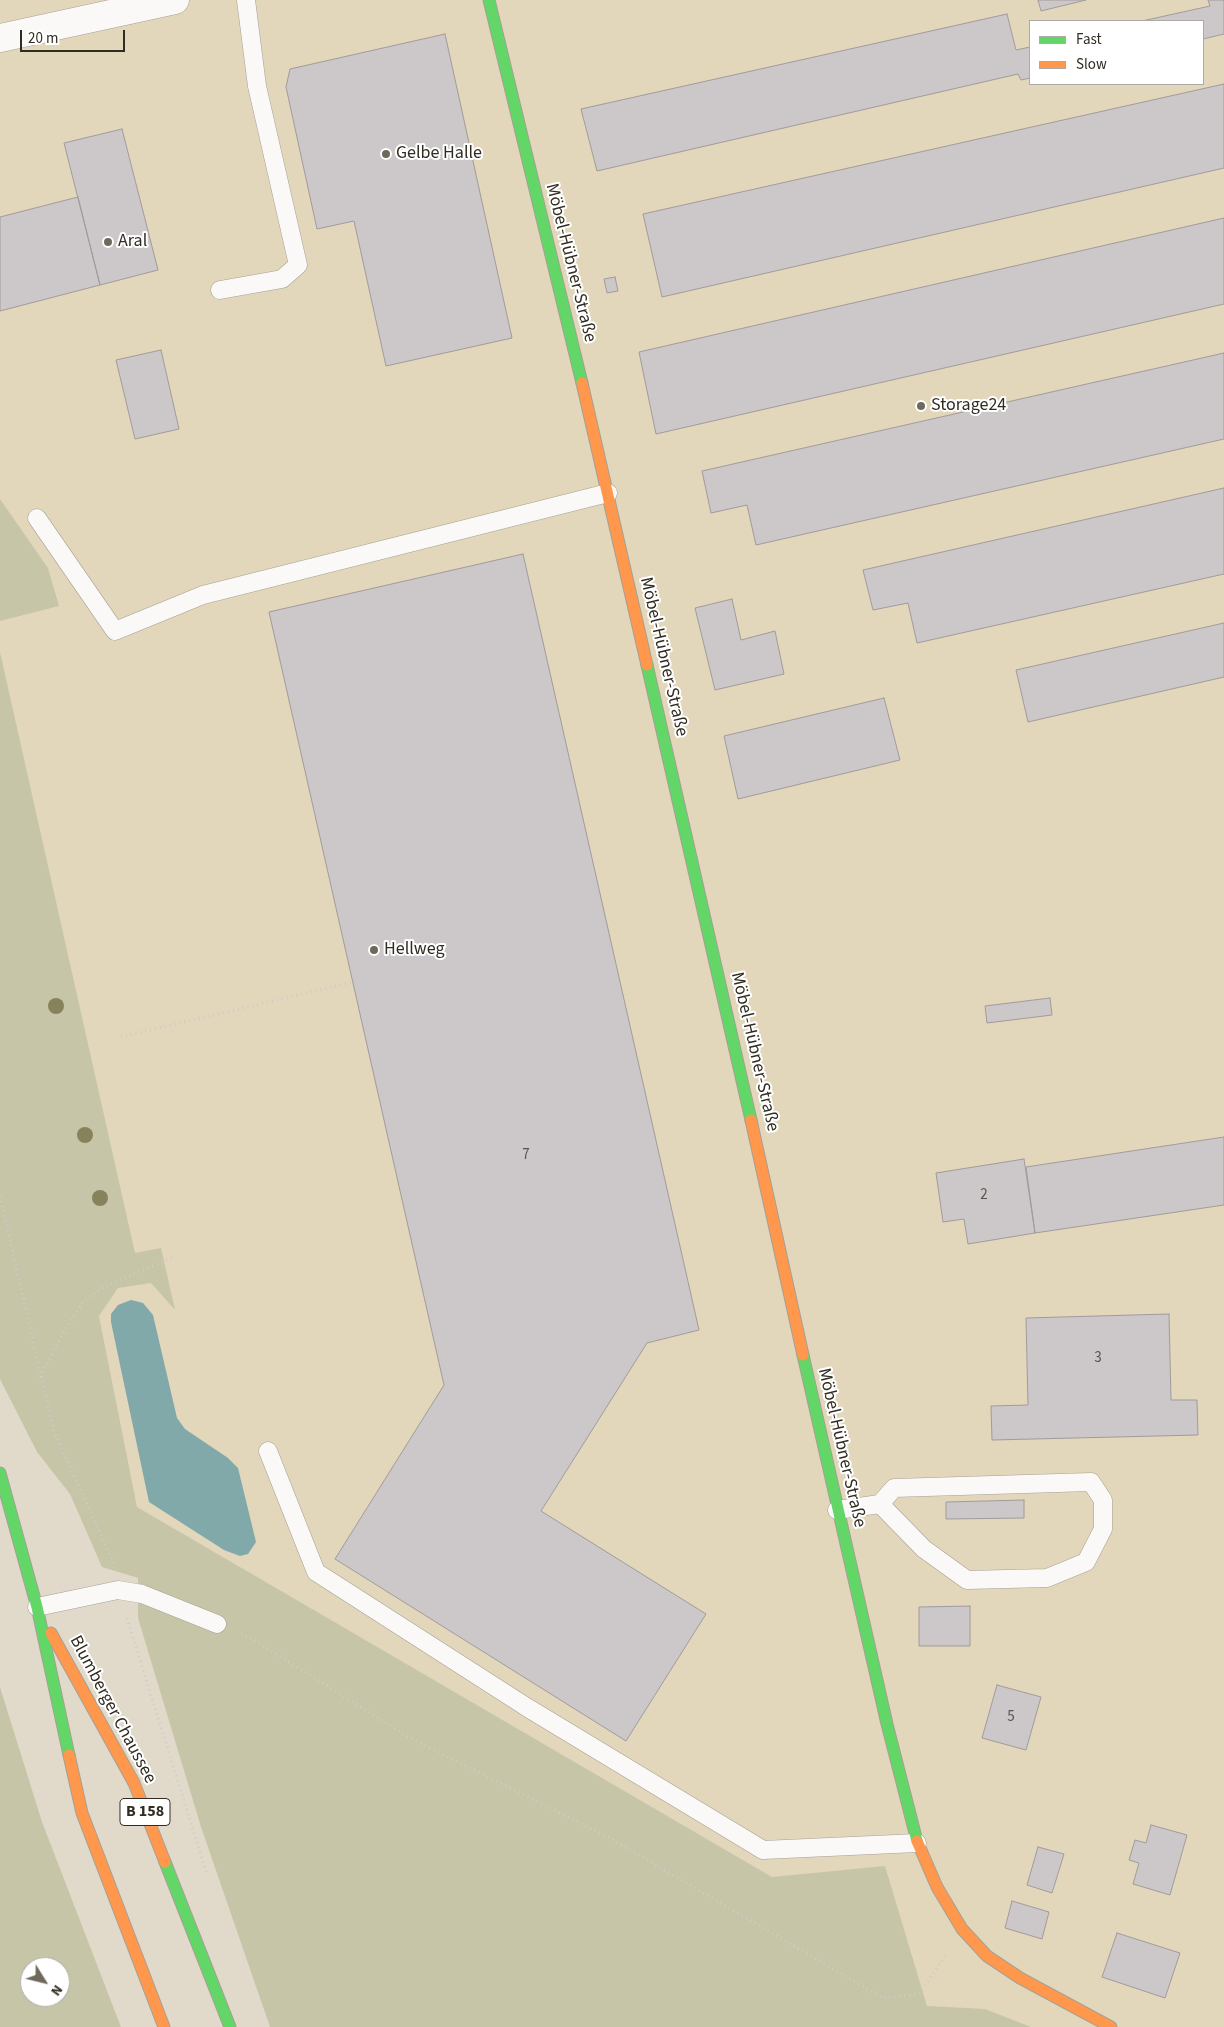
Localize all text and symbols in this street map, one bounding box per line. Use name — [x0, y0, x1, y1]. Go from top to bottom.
scale bar — [22, 20, 128, 52]
legend — [1029, 20, 1204, 85]
text: 20 m — [28, 28, 58, 49]
text: Fast — [1076, 29, 1102, 50]
text: Slow — [1076, 54, 1107, 75]
place label: Gelbe Halle — [396, 143, 482, 165]
marker: Gelbe Halle — [380, 148, 392, 160]
street label: Möbel-Hübner-Straße — [540, 181, 600, 345]
place label: Aral — [118, 231, 147, 253]
marker: Aral — [102, 236, 114, 248]
place label: Storage24 — [931, 395, 1006, 417]
marker: Storage24 — [915, 400, 927, 412]
street label: Möbel-Hübner-Straße — [634, 575, 692, 739]
place label: Hellweg — [384, 939, 445, 961]
marker: Hellweg — [368, 944, 380, 956]
street label: Möbel-Hübner-Straße — [725, 970, 783, 1134]
house number: 7 — [522, 1147, 530, 1165]
house number: 2 — [980, 1187, 988, 1205]
house number: 3 — [1094, 1350, 1102, 1368]
street label: Möbel-Hübner-Straße — [812, 1366, 870, 1530]
street label: Blumberger Chaussee — [64, 1632, 160, 1788]
house number: 5 — [1007, 1709, 1015, 1727]
road number: B 158 — [120, 1798, 170, 1825]
north arrow — [20, 1957, 70, 2007]
text: N — [45, 1981, 67, 2000]

